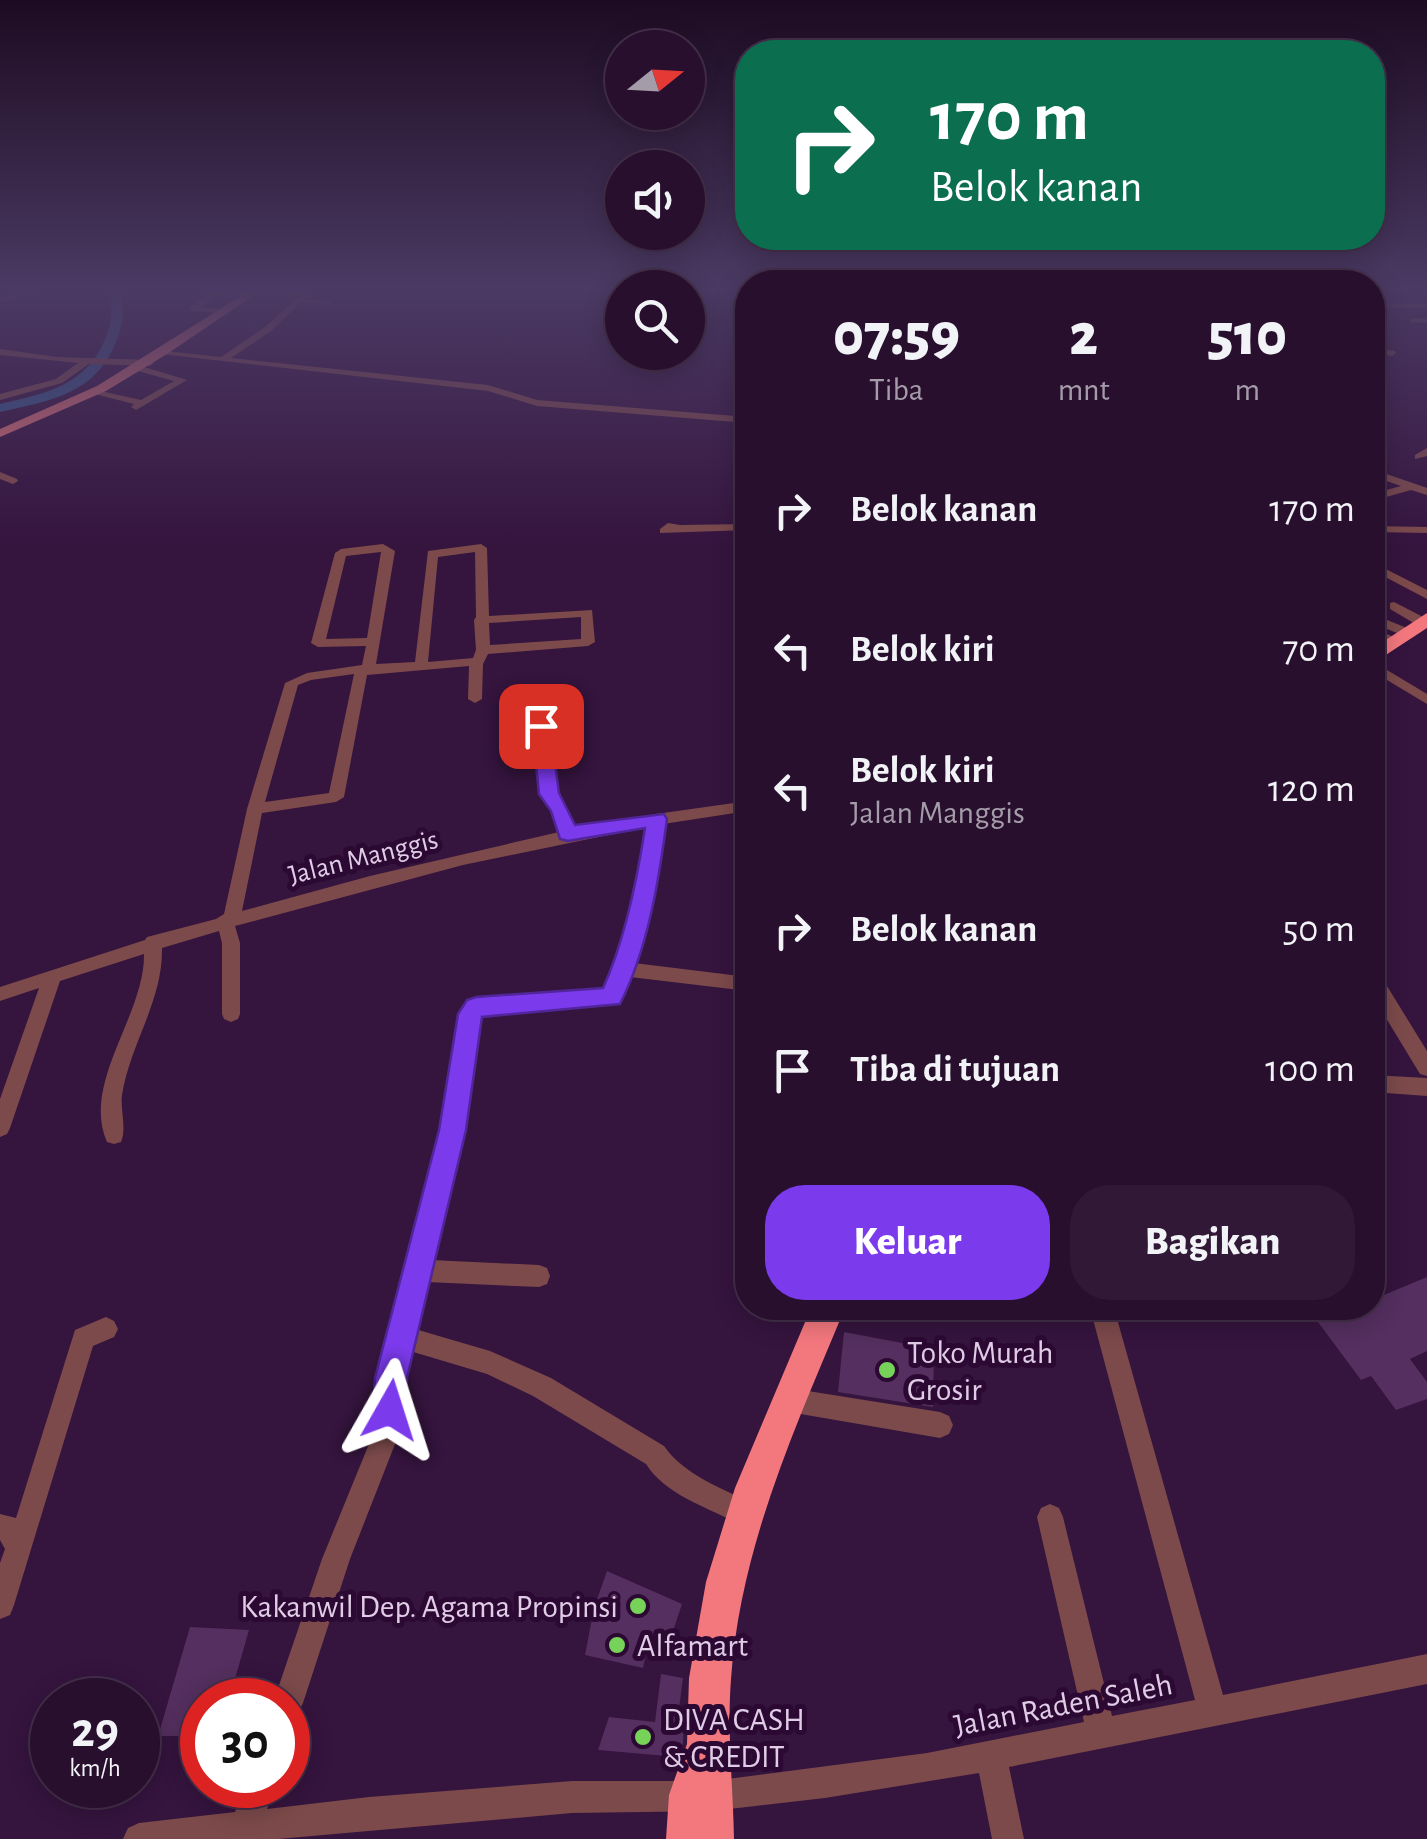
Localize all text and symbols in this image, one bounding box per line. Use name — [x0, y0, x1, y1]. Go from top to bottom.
north arrow — [605, 30, 705, 130]
map controls — [605, 30, 705, 370]
icon: right — [765, 80, 895, 210]
text: 170 m — [930, 83, 1089, 153]
button: sound — [605, 150, 705, 250]
text: Belok kanan — [930, 165, 1142, 210]
button: search — [605, 270, 705, 370]
text: 07:59 — [833, 306, 960, 366]
text: 2 — [1069, 306, 1098, 366]
text: 510 — [1208, 306, 1287, 366]
text: Tiba — [869, 374, 924, 406]
text: mnt — [1058, 374, 1110, 406]
text: m — [1235, 374, 1260, 406]
icon: right — [765, 483, 820, 538]
text: Belok kanan — [850, 491, 1037, 529]
text: 170 m — [1269, 491, 1355, 529]
icon: left — [765, 623, 820, 678]
text: Belok kiri — [850, 631, 995, 669]
text: 70 m — [1282, 631, 1355, 669]
pin — [499, 684, 584, 769]
icon: arrive — [514, 699, 569, 754]
text: Belok kiri — [850, 752, 995, 790]
icon: left — [765, 763, 820, 818]
text: 120 m — [1268, 771, 1355, 809]
text: Jalan Manggis — [850, 797, 1025, 829]
street label: Jalan Manggis — [286, 826, 441, 890]
icon: right — [765, 903, 820, 958]
text: Belok kanan — [850, 911, 1037, 949]
text: 50 m — [1282, 911, 1355, 949]
icon: arrive — [765, 1043, 820, 1098]
text: Tiba di tujuan — [850, 1051, 1060, 1089]
text: 100 m — [1265, 1051, 1355, 1089]
button: Keluar — [765, 1185, 1050, 1300]
button: Bagikan — [1070, 1185, 1355, 1300]
place label: Toko Murah Grosir — [907, 1337, 1053, 1406]
position arrow — [338, 1358, 442, 1462]
marker: Toko Murah Grosir — [876, 1359, 898, 1381]
place label: Kakanwil Dep. Agama Propinsi — [240, 1591, 618, 1623]
marker: Kakanwil Dep. Agama Propinsi — [627, 1595, 649, 1617]
place label: Alfamart — [637, 1630, 748, 1662]
marker: Alfamart — [606, 1634, 628, 1656]
street label: Jalan Raden Saleh — [951, 1668, 1175, 1742]
speed limit sign: 30 — [180, 1678, 310, 1808]
place label: DIVA CASH & CREDIT — [663, 1704, 805, 1773]
text: 29 — [71, 1706, 119, 1756]
marker: DIVA CASH & CREDIT — [632, 1726, 654, 1748]
text: km/h — [69, 1756, 121, 1781]

